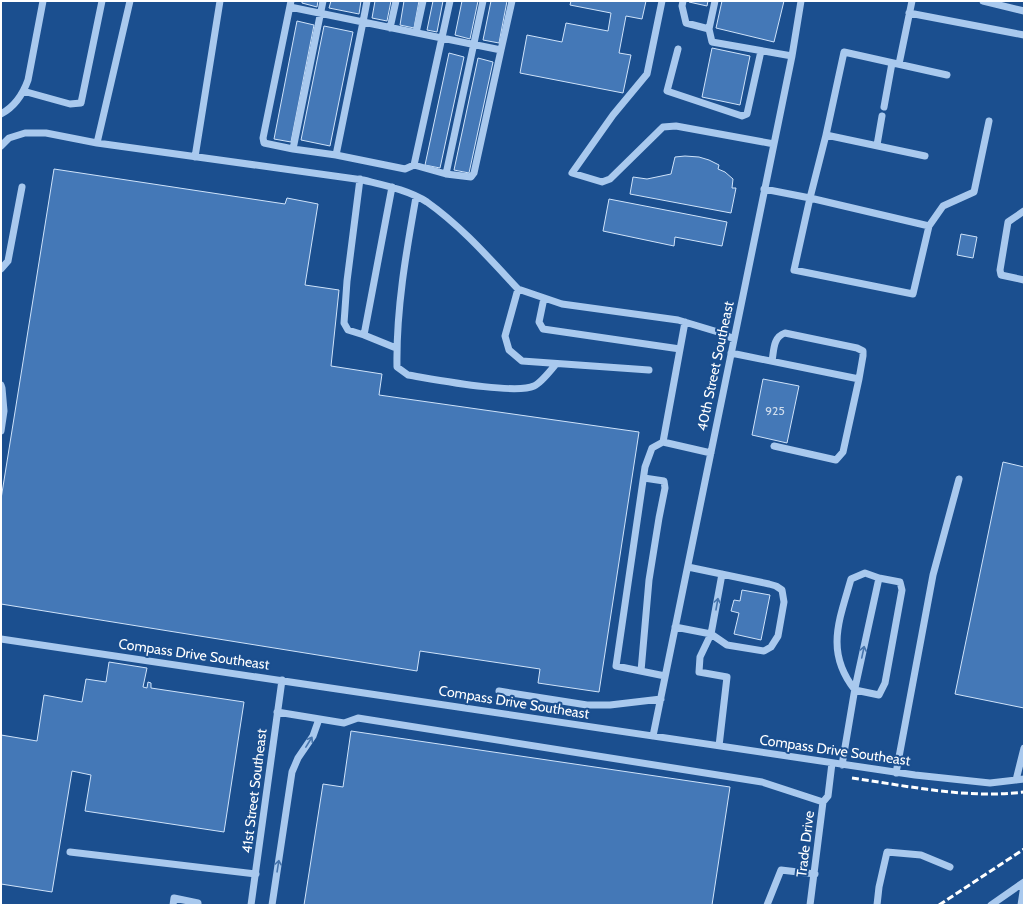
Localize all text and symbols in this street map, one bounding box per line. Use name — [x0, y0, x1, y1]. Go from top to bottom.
street label: 40th Street Southeast — [692, 299, 738, 433]
house number: 925 — [765, 403, 785, 418]
one-way arrow — [713, 598, 721, 611]
street label: Compass Drive Southeast — [117, 635, 271, 674]
one-way arrow — [859, 646, 867, 659]
street label: Compass Drive Southeast — [437, 681, 591, 723]
street label: 41st Street Southeast — [237, 727, 271, 854]
street label: Compass Drive Southeast — [758, 731, 912, 770]
one-way arrow — [306, 736, 314, 748]
street label: Trade Drive — [792, 810, 818, 878]
one-way arrow — [274, 860, 282, 873]

